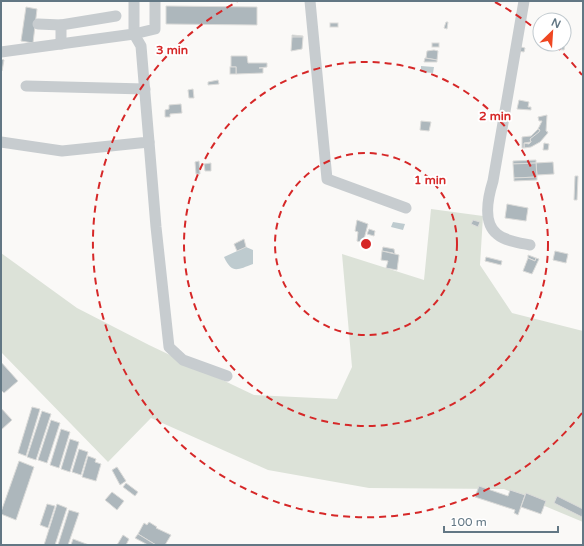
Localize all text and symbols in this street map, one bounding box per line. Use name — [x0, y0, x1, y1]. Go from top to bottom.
north arrow — [532, 12, 572, 52]
text: N — [549, 16, 563, 31]
text: 3 min — [156, 43, 188, 57]
text: 2 min — [479, 109, 511, 123]
text: 1 min — [414, 173, 446, 187]
centre of rings — [359, 237, 373, 251]
scale bar — [444, 508, 558, 534]
text: 100 m — [450, 515, 487, 529]

